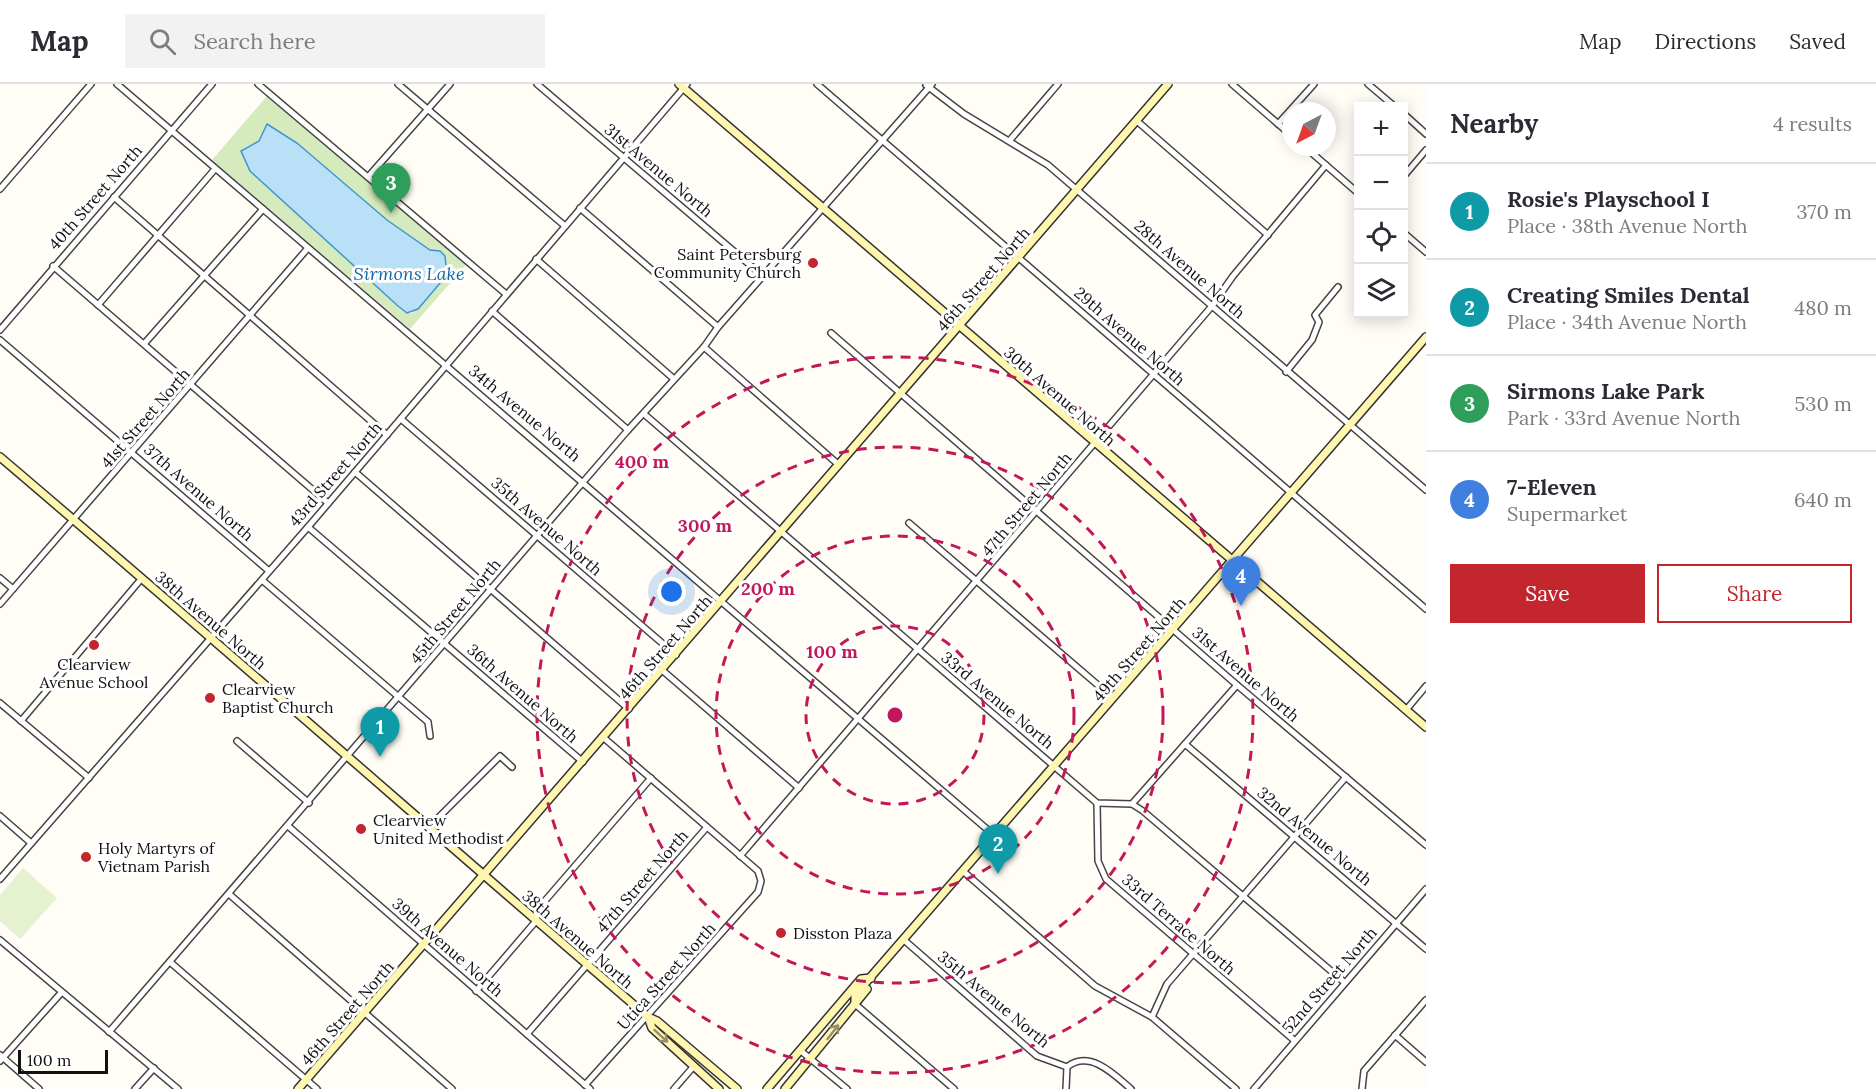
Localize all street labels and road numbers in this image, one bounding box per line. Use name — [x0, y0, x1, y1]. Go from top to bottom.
street label: 31st Avenue North — [601, 119, 718, 221]
street label: 40th Street North — [44, 140, 146, 254]
street label: 28th Avenue North — [1130, 215, 1250, 323]
street label: 46th Street North — [932, 222, 1034, 335]
street label: 29th Avenue North — [1070, 282, 1190, 390]
street label: 30th Avenue North — [1000, 342, 1120, 450]
street label: 34th Avenue North — [465, 360, 585, 466]
street label: 41st Street North — [96, 364, 194, 472]
street label: 43rd Street North — [284, 417, 386, 530]
street label: 37th Avenue North — [140, 439, 258, 545]
street label: 47th Street North — [977, 448, 1076, 560]
street label: 35th Avenue North — [487, 472, 607, 580]
street label: 45th Street North — [405, 554, 505, 668]
street label: 38th Avenue North — [151, 566, 271, 674]
street label: 46th Street North — [614, 590, 716, 703]
street label: 49th Street North — [1088, 592, 1190, 705]
street label: 31st Avenue North — [1188, 622, 1304, 726]
street label: 36th Avenue North — [463, 639, 583, 747]
street label: 33rd Avenue North — [938, 647, 1059, 753]
street label: 32nd Avenue North — [1254, 782, 1377, 890]
street label: 47th Street North — [592, 825, 692, 937]
street label: 33rd Terrace North — [1118, 869, 1240, 979]
street label: 38th Avenue North — [518, 885, 638, 993]
street label: 39th Avenue North — [388, 893, 508, 1001]
street label: Utica Street North — [613, 918, 720, 1034]
street label: 52nd Street North — [1277, 922, 1381, 1037]
street label: 35th Avenue North — [934, 946, 1054, 1052]
street label: 46th Street North — [296, 956, 398, 1069]

